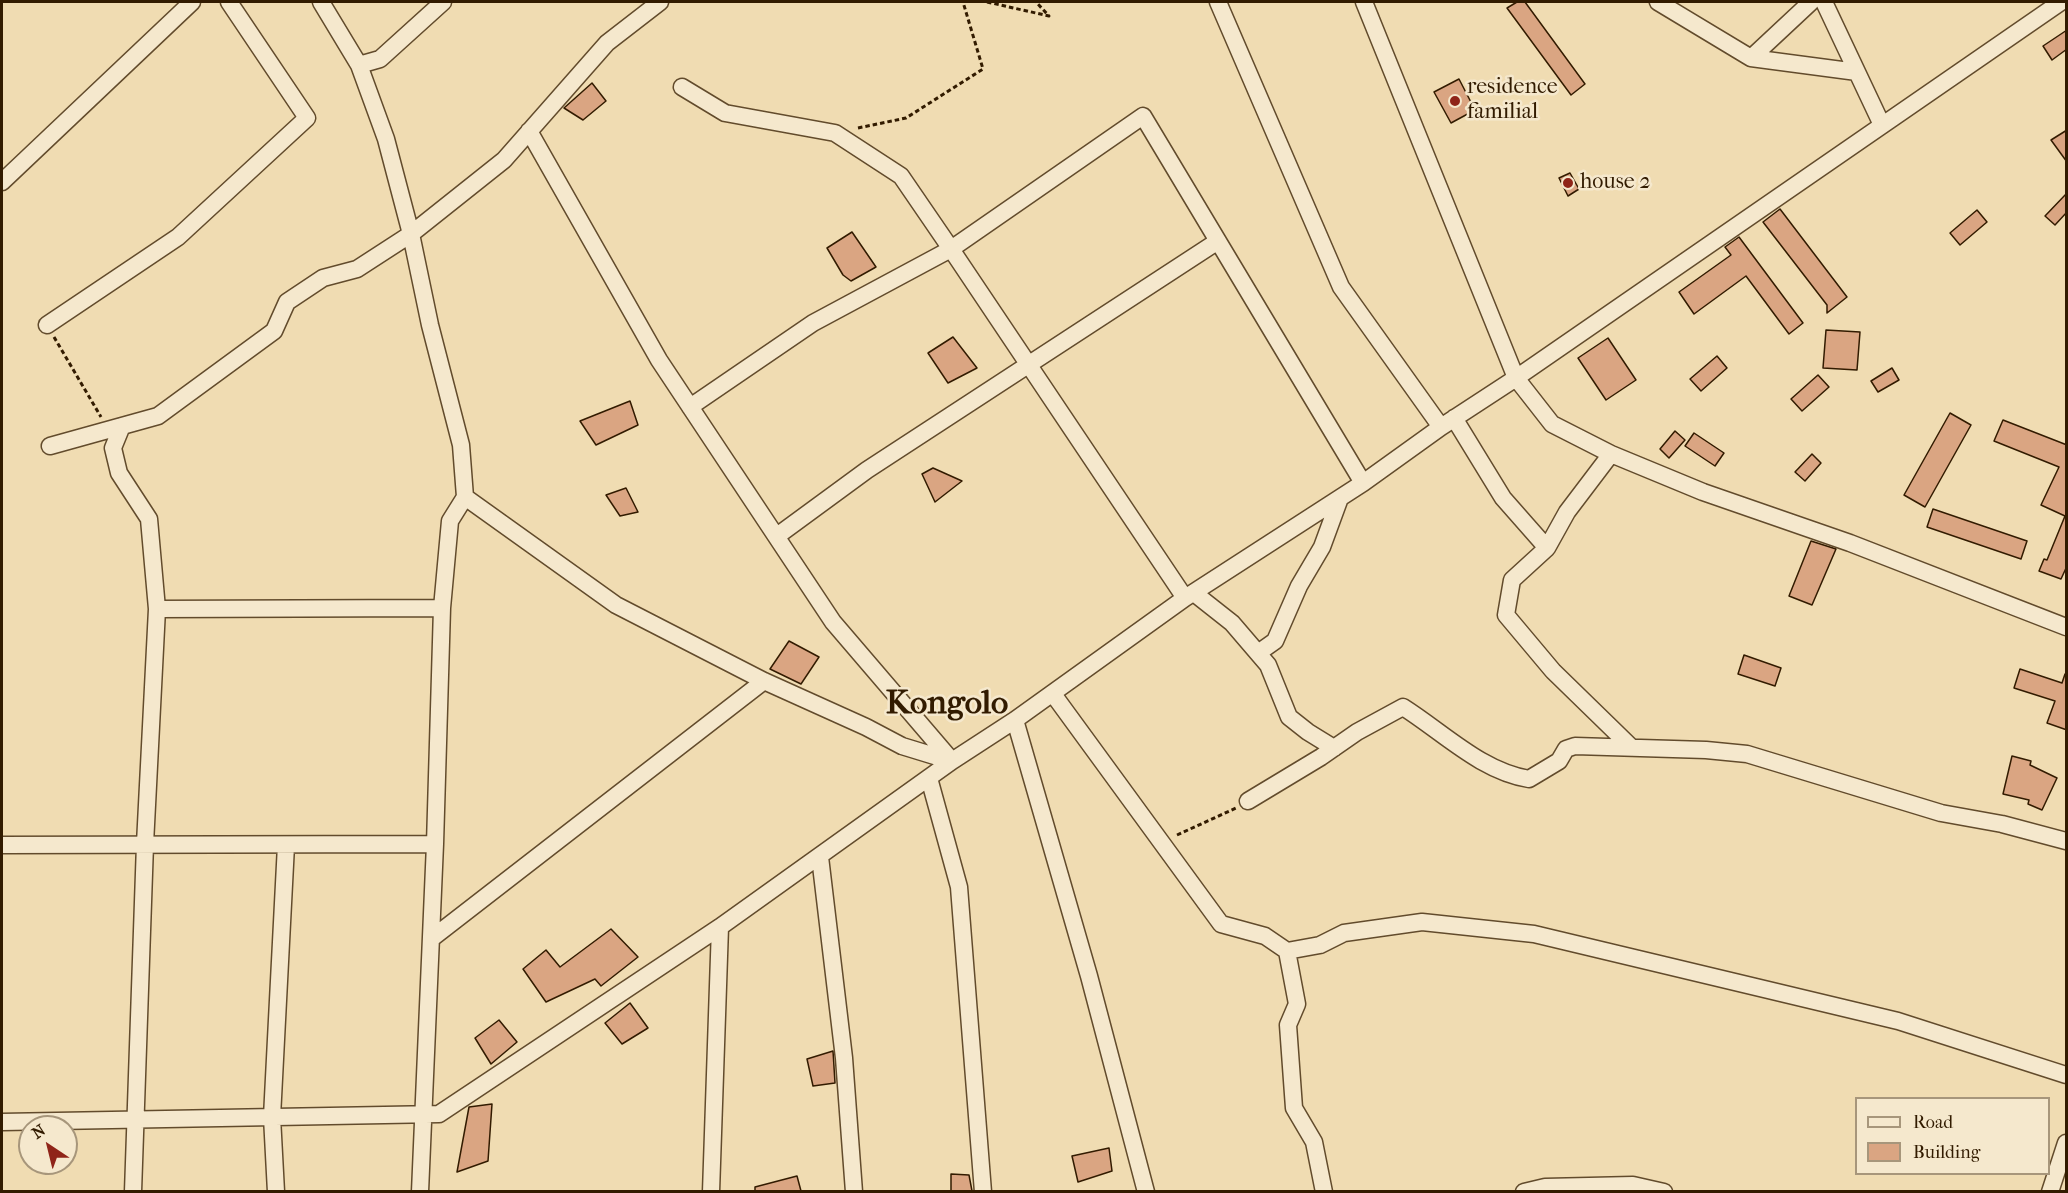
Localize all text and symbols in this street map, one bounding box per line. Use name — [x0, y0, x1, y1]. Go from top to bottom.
place label: residence familial — [1467, 75, 1558, 126]
marker: residence familial — [1448, 94, 1462, 108]
place label: house 2 — [1580, 170, 1651, 196]
marker: house 2 — [1561, 176, 1575, 190]
district label: Kongolo — [886, 685, 1008, 725]
legend — [1855, 1097, 2050, 1175]
text: Road — [1913, 1112, 1953, 1133]
north arrow — [18, 1115, 78, 1175]
text: N — [28, 1120, 49, 1143]
text: Building — [1913, 1142, 1980, 1163]

